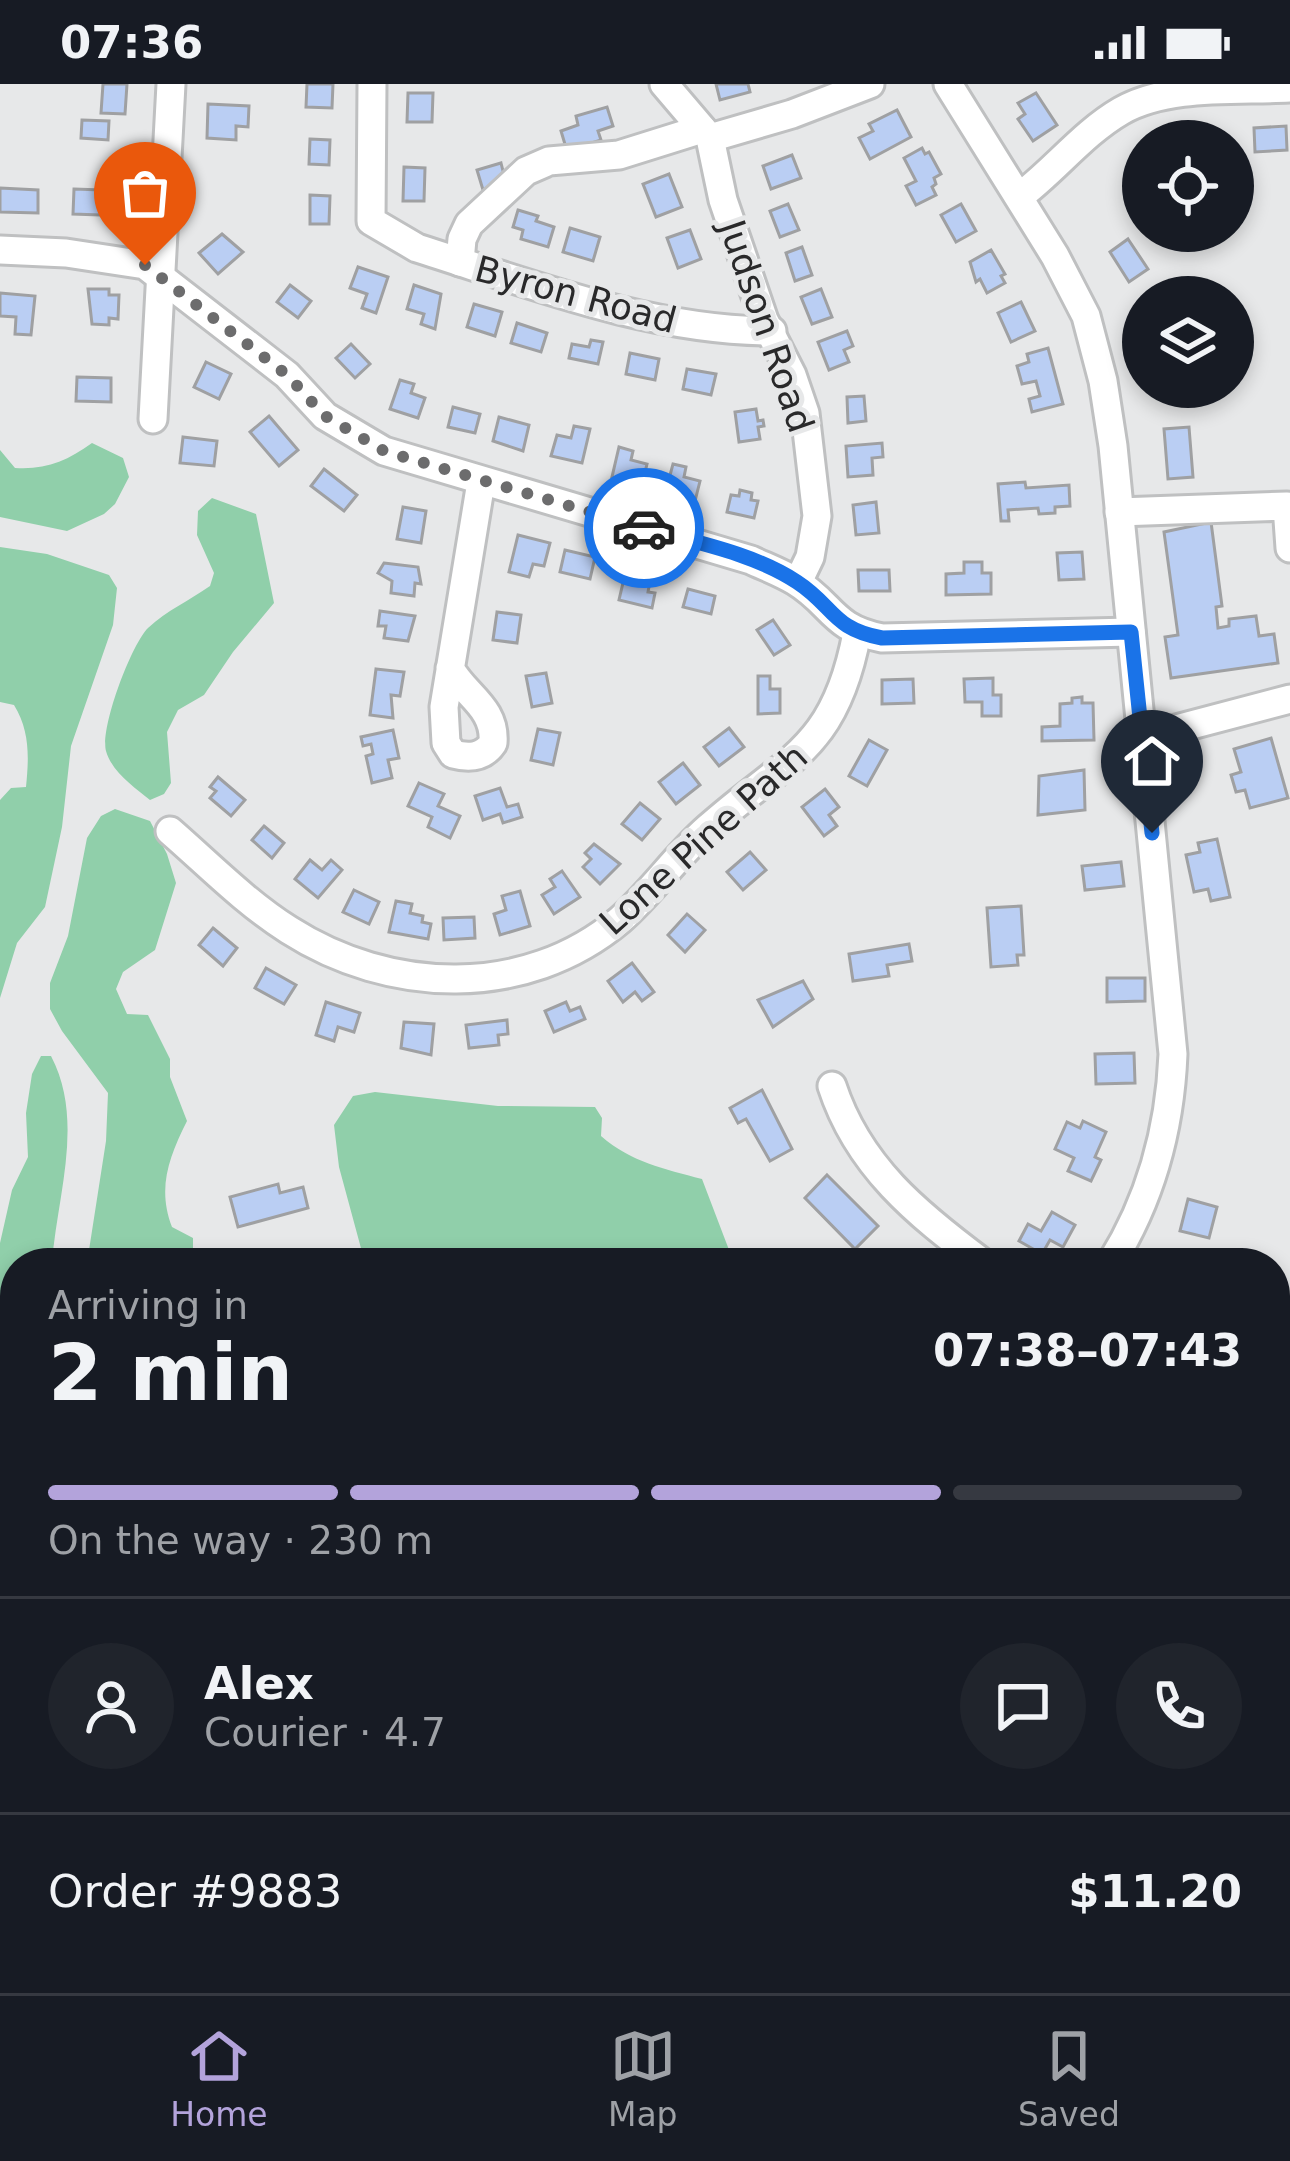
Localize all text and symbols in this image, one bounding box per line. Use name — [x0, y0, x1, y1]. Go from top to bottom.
text: 07:36 — [60, 16, 203, 69]
map controls — [1122, 120, 1254, 408]
button: locate — [1122, 120, 1254, 252]
pin — [94, 142, 196, 265]
icon: bag — [112, 160, 178, 226]
street label: Judson Road — [710, 213, 822, 438]
street label: Byron Road — [471, 248, 681, 341]
button: layers — [1122, 276, 1254, 408]
courier — [584, 468, 704, 588]
icon: car — [611, 495, 677, 561]
pin — [1101, 710, 1203, 833]
icon: home — [1119, 728, 1185, 794]
street label: Lone Pine Path — [591, 736, 815, 943]
text: Arriving in — [48, 1283, 248, 1328]
text: 07:38–07:43 — [933, 1324, 1242, 1377]
text: 2 min — [48, 1328, 293, 1418]
text: On the way · 230 m — [48, 1518, 433, 1563]
button: person — [48, 1643, 174, 1769]
button: chat — [960, 1643, 1086, 1769]
button: phone — [1116, 1643, 1242, 1769]
text: Alex — [204, 1657, 314, 1710]
text: Courier · 4.7 — [204, 1710, 446, 1755]
text: Order #9883 — [48, 1865, 342, 1918]
text: $11.20 — [1068, 1865, 1242, 1918]
tab: Home — [170, 2023, 268, 2134]
tab: Map — [608, 2023, 678, 2134]
tab: Saved — [1018, 2023, 1120, 2134]

